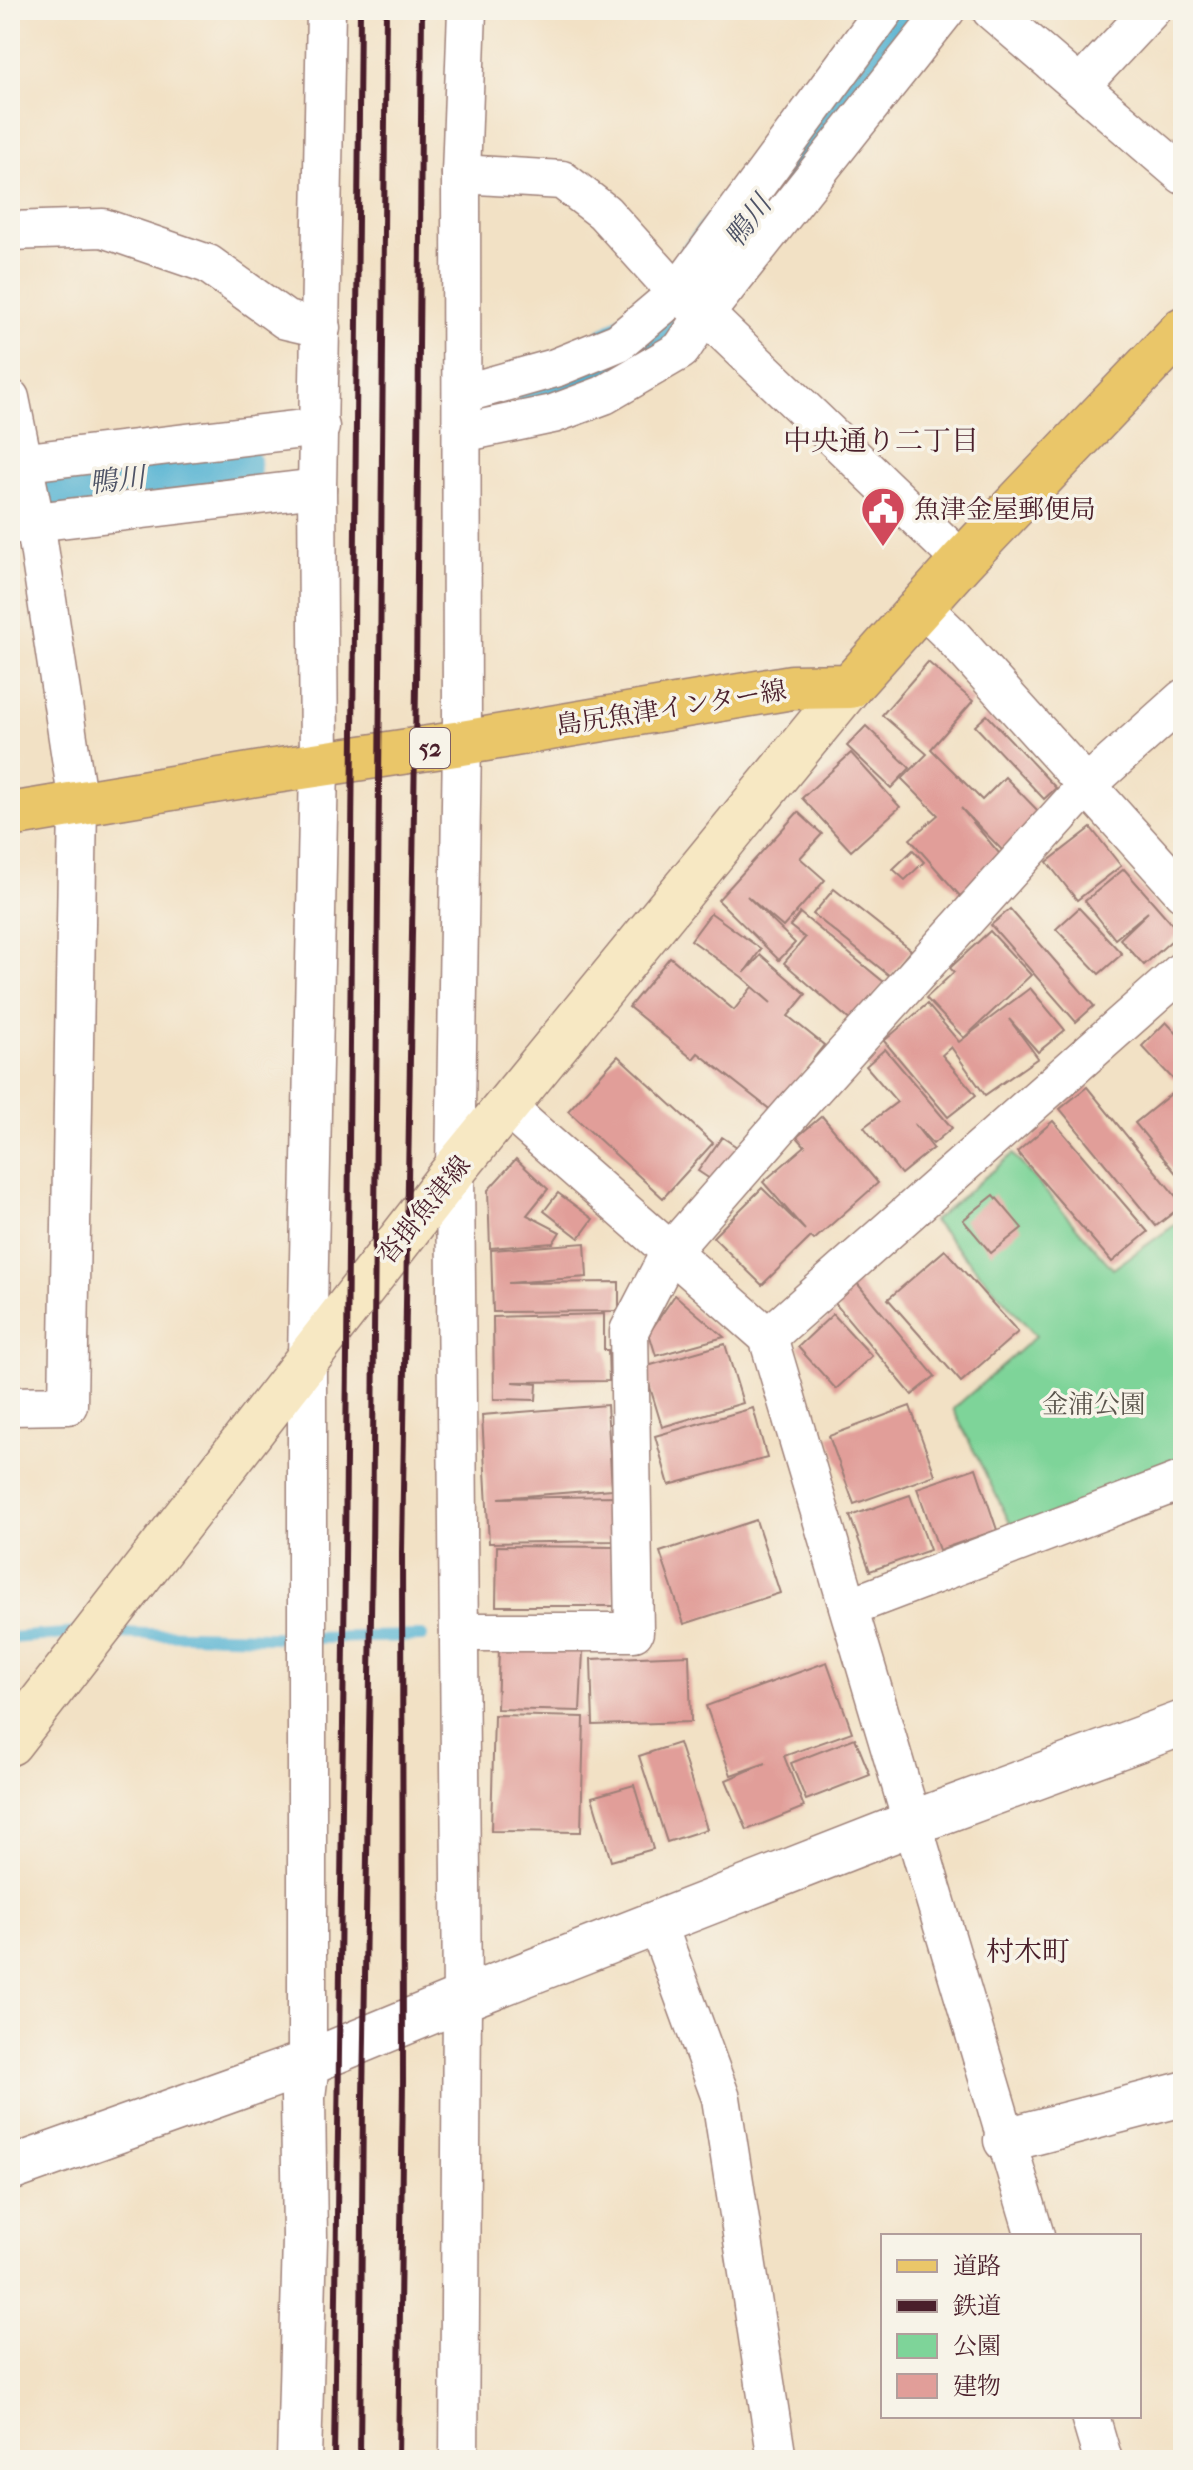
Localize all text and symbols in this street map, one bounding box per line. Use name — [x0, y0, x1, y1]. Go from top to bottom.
water label: 鴨川 — [718, 186, 780, 253]
district label: 中央通り二丁目 — [783, 424, 979, 457]
water label: 鴨川 — [87, 460, 150, 500]
public building icon: 魚津金屋郵便局 — [859, 485, 907, 548]
place label: 魚津金屋郵便局 — [914, 494, 1096, 525]
street label: 島尻魚津インター線 — [554, 674, 788, 742]
road number: 52 — [410, 728, 450, 768]
street label: 沓掛魚津線 — [371, 1150, 477, 1270]
park label: 金浦公園 — [1042, 1389, 1146, 1420]
district label: 村木町 — [986, 1935, 1070, 1968]
legend — [881, 2234, 1141, 2418]
text: 道路 — [953, 2252, 1001, 2280]
text: 鉄道 — [953, 2292, 1001, 2320]
text: 公園 — [953, 2332, 1001, 2360]
text: 建物 — [953, 2372, 1001, 2400]

